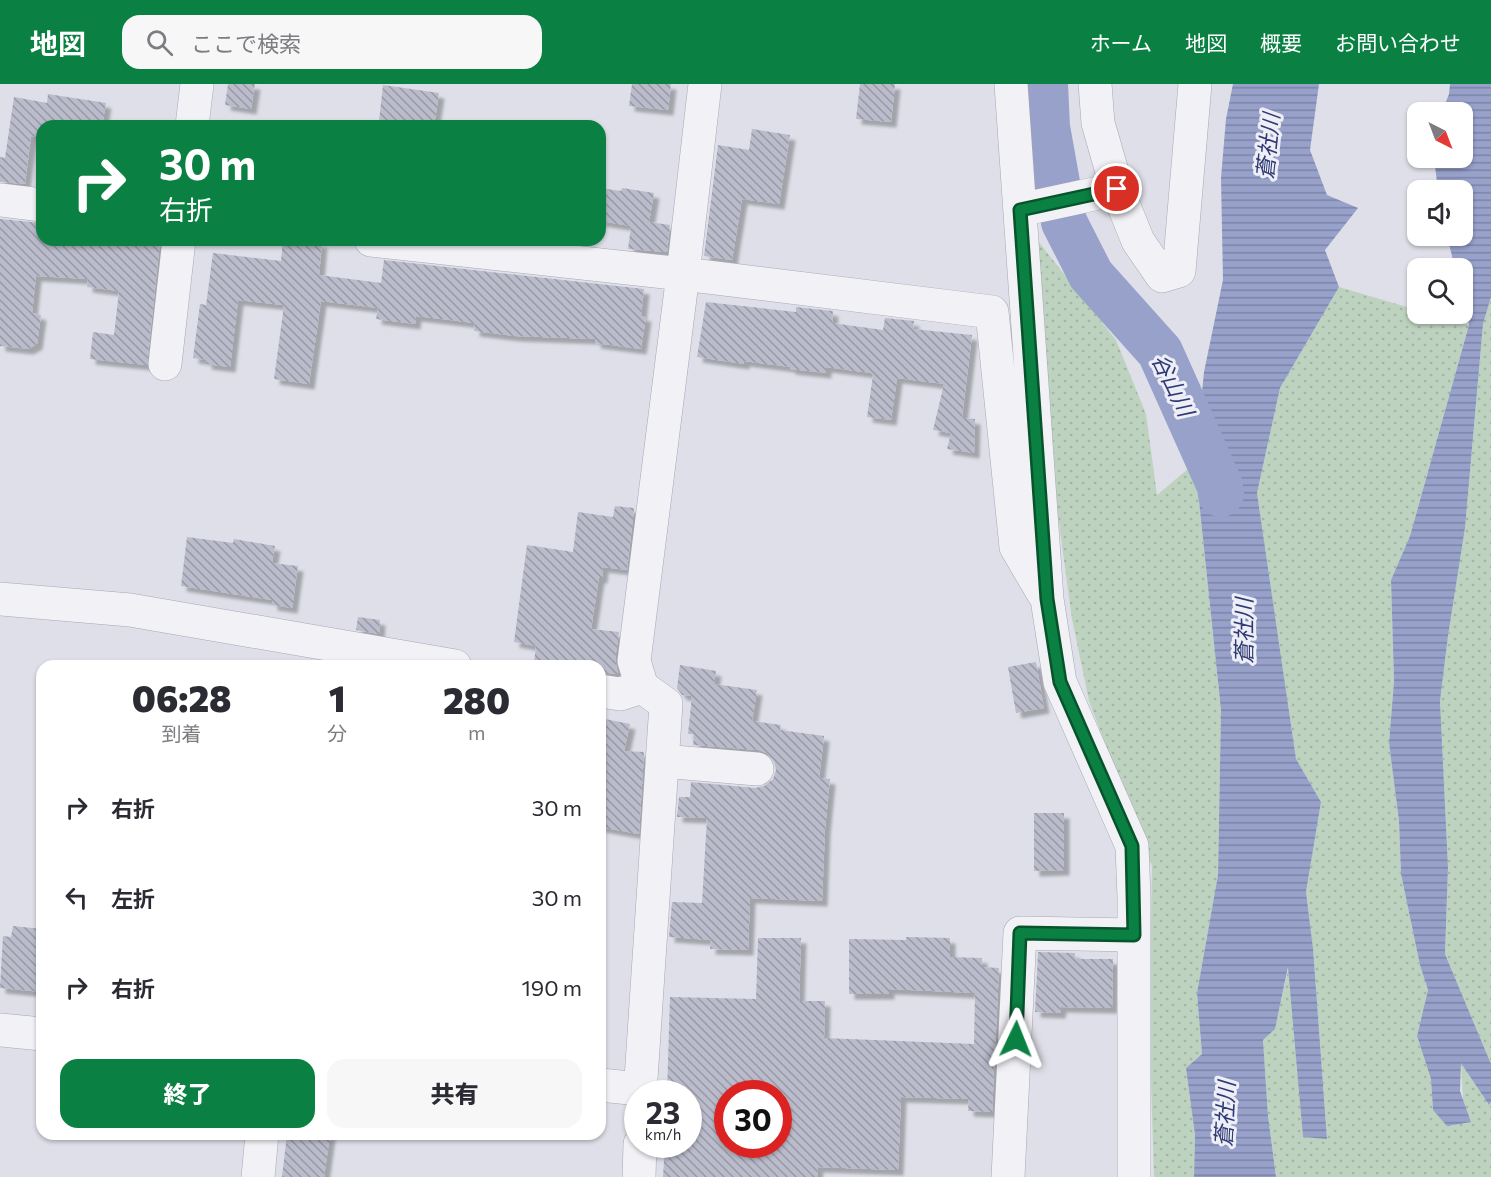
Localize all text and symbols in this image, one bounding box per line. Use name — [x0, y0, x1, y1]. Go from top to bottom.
search box — [122, 15, 542, 69]
text: 地図 — [30, 26, 86, 60]
icon: search — [143, 26, 176, 59]
text: ここで検索 — [191, 30, 301, 57]
text: ホーム — [1090, 30, 1152, 55]
text: 地図 — [1185, 30, 1227, 55]
text: 概要 — [1260, 30, 1302, 55]
text: お問い合わせ — [1335, 30, 1461, 55]
north arrow — [1407, 102, 1473, 168]
map controls — [1407, 102, 1473, 324]
water label: 蒼社川 — [1251, 110, 1285, 180]
text: 30 m — [159, 137, 256, 189]
icon: right — [60, 144, 138, 222]
pin — [1091, 163, 1142, 214]
icon: arrive — [1100, 172, 1133, 205]
button: sound — [1407, 180, 1473, 246]
text: 右折 — [159, 193, 213, 226]
button: search — [1407, 258, 1473, 324]
water label: 谷山川 — [1147, 349, 1201, 422]
water label: 蒼社川 — [1230, 596, 1257, 664]
text: 06:28 — [132, 675, 231, 719]
text: 1 — [329, 675, 346, 719]
text: 280 — [443, 677, 510, 721]
text: m — [468, 720, 485, 744]
text: 到着 — [162, 721, 202, 745]
text: 分 — [327, 721, 347, 745]
icon: right — [60, 791, 93, 824]
text: 30 m — [532, 794, 582, 821]
text: 右折 — [111, 795, 155, 822]
icon: left — [60, 881, 93, 914]
text: 30 m — [532, 884, 582, 911]
text: 左折 — [111, 885, 155, 912]
icon: right — [60, 971, 93, 1004]
text: 190 m — [521, 974, 582, 1001]
text: 右折 — [111, 975, 155, 1002]
position arrow — [984, 1007, 1048, 1071]
button: 終了 — [60, 1059, 315, 1128]
button: 共有 — [327, 1059, 582, 1128]
water label: 蒼社川 — [1209, 1078, 1240, 1148]
speed limit sign: 30 — [714, 1080, 792, 1158]
text: 23 — [646, 1093, 680, 1130]
text: km/h — [645, 1125, 681, 1143]

